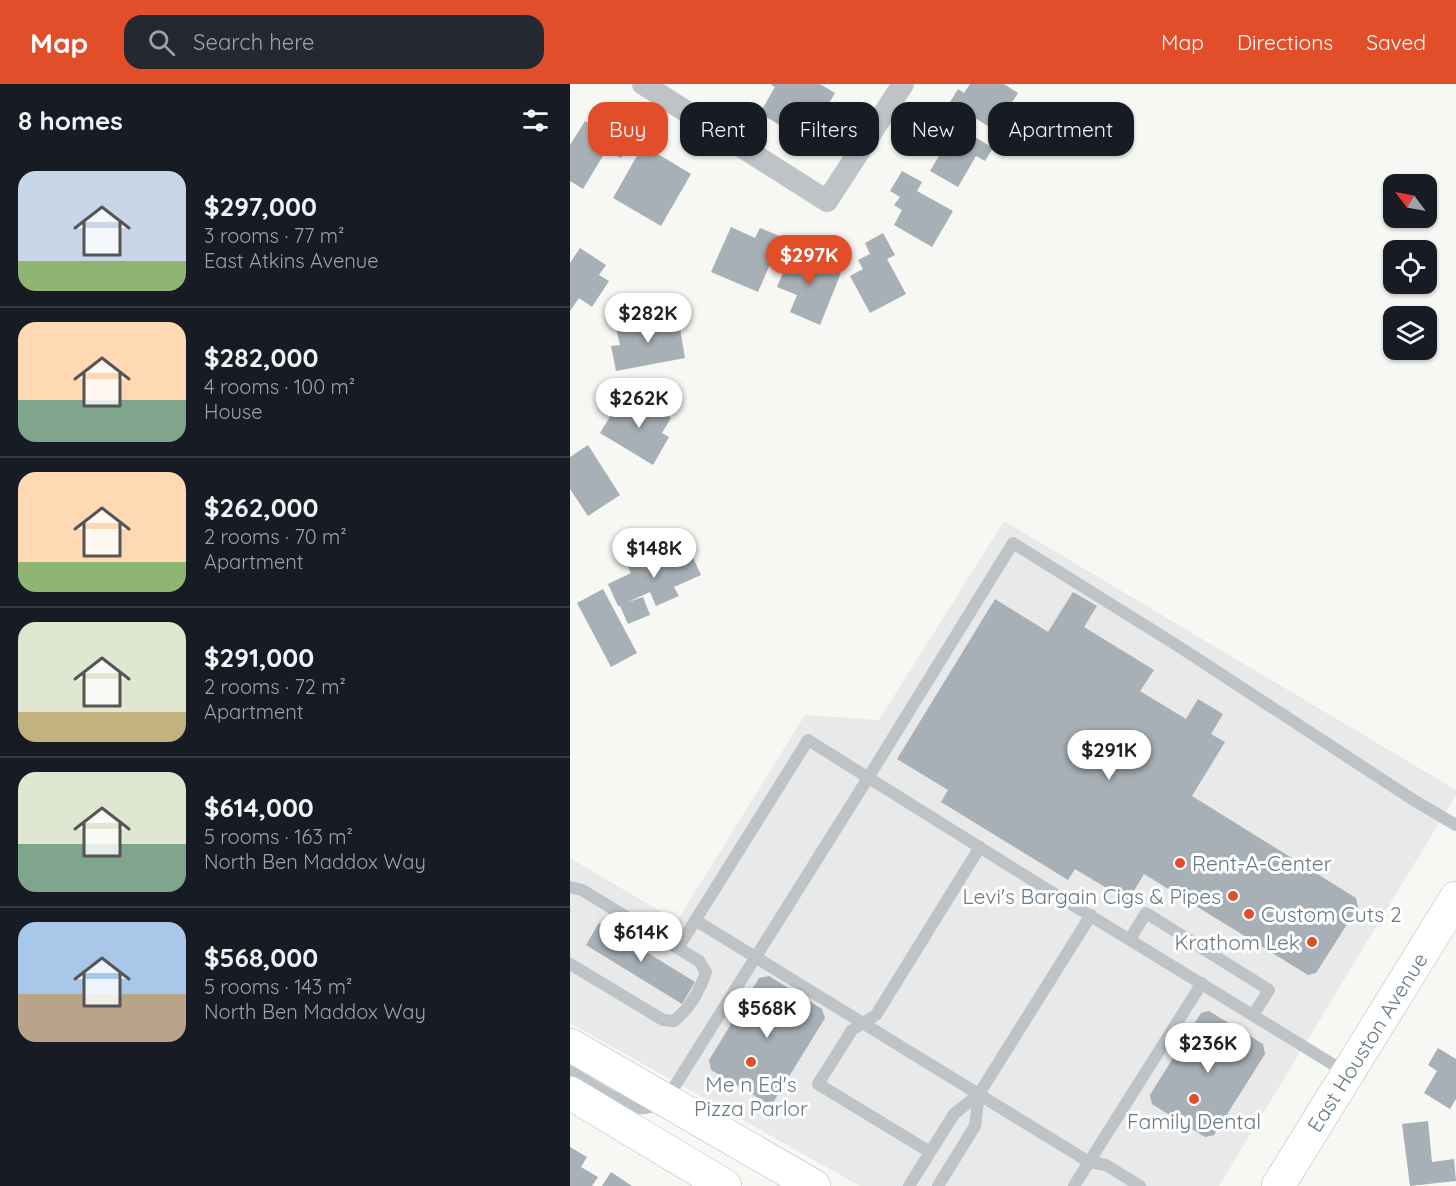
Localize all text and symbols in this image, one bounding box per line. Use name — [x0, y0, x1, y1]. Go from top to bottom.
search box — [124, 15, 544, 69]
text: Map — [30, 25, 88, 60]
icon: search — [145, 26, 178, 59]
text: Search here — [193, 28, 315, 56]
text: Map — [1161, 29, 1204, 55]
text: Directions — [1237, 29, 1333, 55]
text: Saved — [1366, 29, 1426, 55]
chip: Buy — [588, 102, 668, 156]
chip: Rent — [680, 102, 767, 156]
chip: Filters — [779, 102, 879, 156]
chip: New — [891, 102, 976, 156]
chip: Apartment — [988, 102, 1134, 156]
text: 8 homes — [18, 104, 123, 137]
icon: filters — [519, 104, 552, 137]
north arrow — [1383, 174, 1437, 228]
map controls — [1383, 174, 1437, 360]
text: $297,000 — [204, 190, 317, 223]
icon: home — [66, 195, 138, 267]
text: 3 rooms · 77 m² — [204, 223, 344, 248]
pin: $297K — [767, 235, 851, 286]
button: locate — [1383, 240, 1437, 294]
text: $297K — [780, 242, 838, 267]
text: East Atkins Avenue — [204, 248, 379, 273]
pin: $282K — [606, 293, 690, 344]
text: $282K — [619, 300, 677, 325]
button: layers — [1383, 306, 1437, 360]
text: $282,000 — [204, 341, 318, 374]
icon: home — [66, 346, 138, 418]
text: 4 rooms · 100 m² — [204, 374, 355, 399]
pin: $262K — [597, 378, 681, 429]
text: $262K — [610, 385, 668, 410]
text: House — [204, 399, 263, 424]
text: $262,000 — [204, 491, 319, 524]
icon: home — [66, 496, 138, 568]
text: 2 rooms · 70 m² — [204, 524, 347, 549]
pin: $148K — [612, 528, 696, 579]
text: $148K — [626, 535, 682, 560]
text: Apartment — [204, 549, 304, 574]
text: $291,000 — [204, 641, 314, 674]
icon: home — [66, 646, 138, 718]
text: 2 rooms · 72 m² — [204, 674, 346, 699]
text: Apartment — [204, 699, 304, 724]
pin: $291K — [1067, 730, 1151, 781]
text: $291K — [1081, 737, 1137, 762]
text: $614,000 — [204, 791, 314, 824]
icon: home — [66, 796, 138, 868]
text: 5 rooms · 163 m² — [204, 824, 353, 849]
text: North Ben Maddox Way — [204, 849, 426, 874]
place label: Rent-A-Center — [1192, 850, 1332, 876]
marker: Rent-A-Center — [1173, 856, 1187, 870]
place label: Levi's Bargain Cigs & Pipes — [962, 883, 1221, 909]
marker: Levi's Bargain Cigs & Pipes — [1226, 889, 1240, 903]
place label: Custom Cuts 2 — [1261, 901, 1402, 927]
marker: Custom Cuts 2 — [1242, 907, 1256, 921]
pin: $614K — [599, 912, 683, 963]
text: $614K — [613, 919, 669, 944]
place label: Krathom Lek — [1175, 929, 1300, 955]
marker: Krathom Lek — [1305, 935, 1319, 949]
text: $568,000 — [204, 941, 318, 974]
icon: home — [66, 946, 138, 1018]
street label: East Houston Avenue — [1301, 948, 1433, 1136]
text: 5 rooms · 143 m² — [204, 974, 352, 999]
pin: $568K — [725, 988, 809, 1039]
text: $568K — [738, 995, 796, 1020]
text: North Ben Maddox Way — [204, 999, 426, 1024]
pin: $236K — [1166, 1023, 1250, 1074]
text: $236K — [1179, 1030, 1237, 1055]
marker: Me n Ed's Pizza Parlor — [744, 1055, 758, 1069]
place label: Me n Ed's Pizza Parlor — [694, 1071, 808, 1121]
marker: Family Dental — [1187, 1092, 1201, 1106]
place label: Family Dental — [1127, 1108, 1261, 1134]

